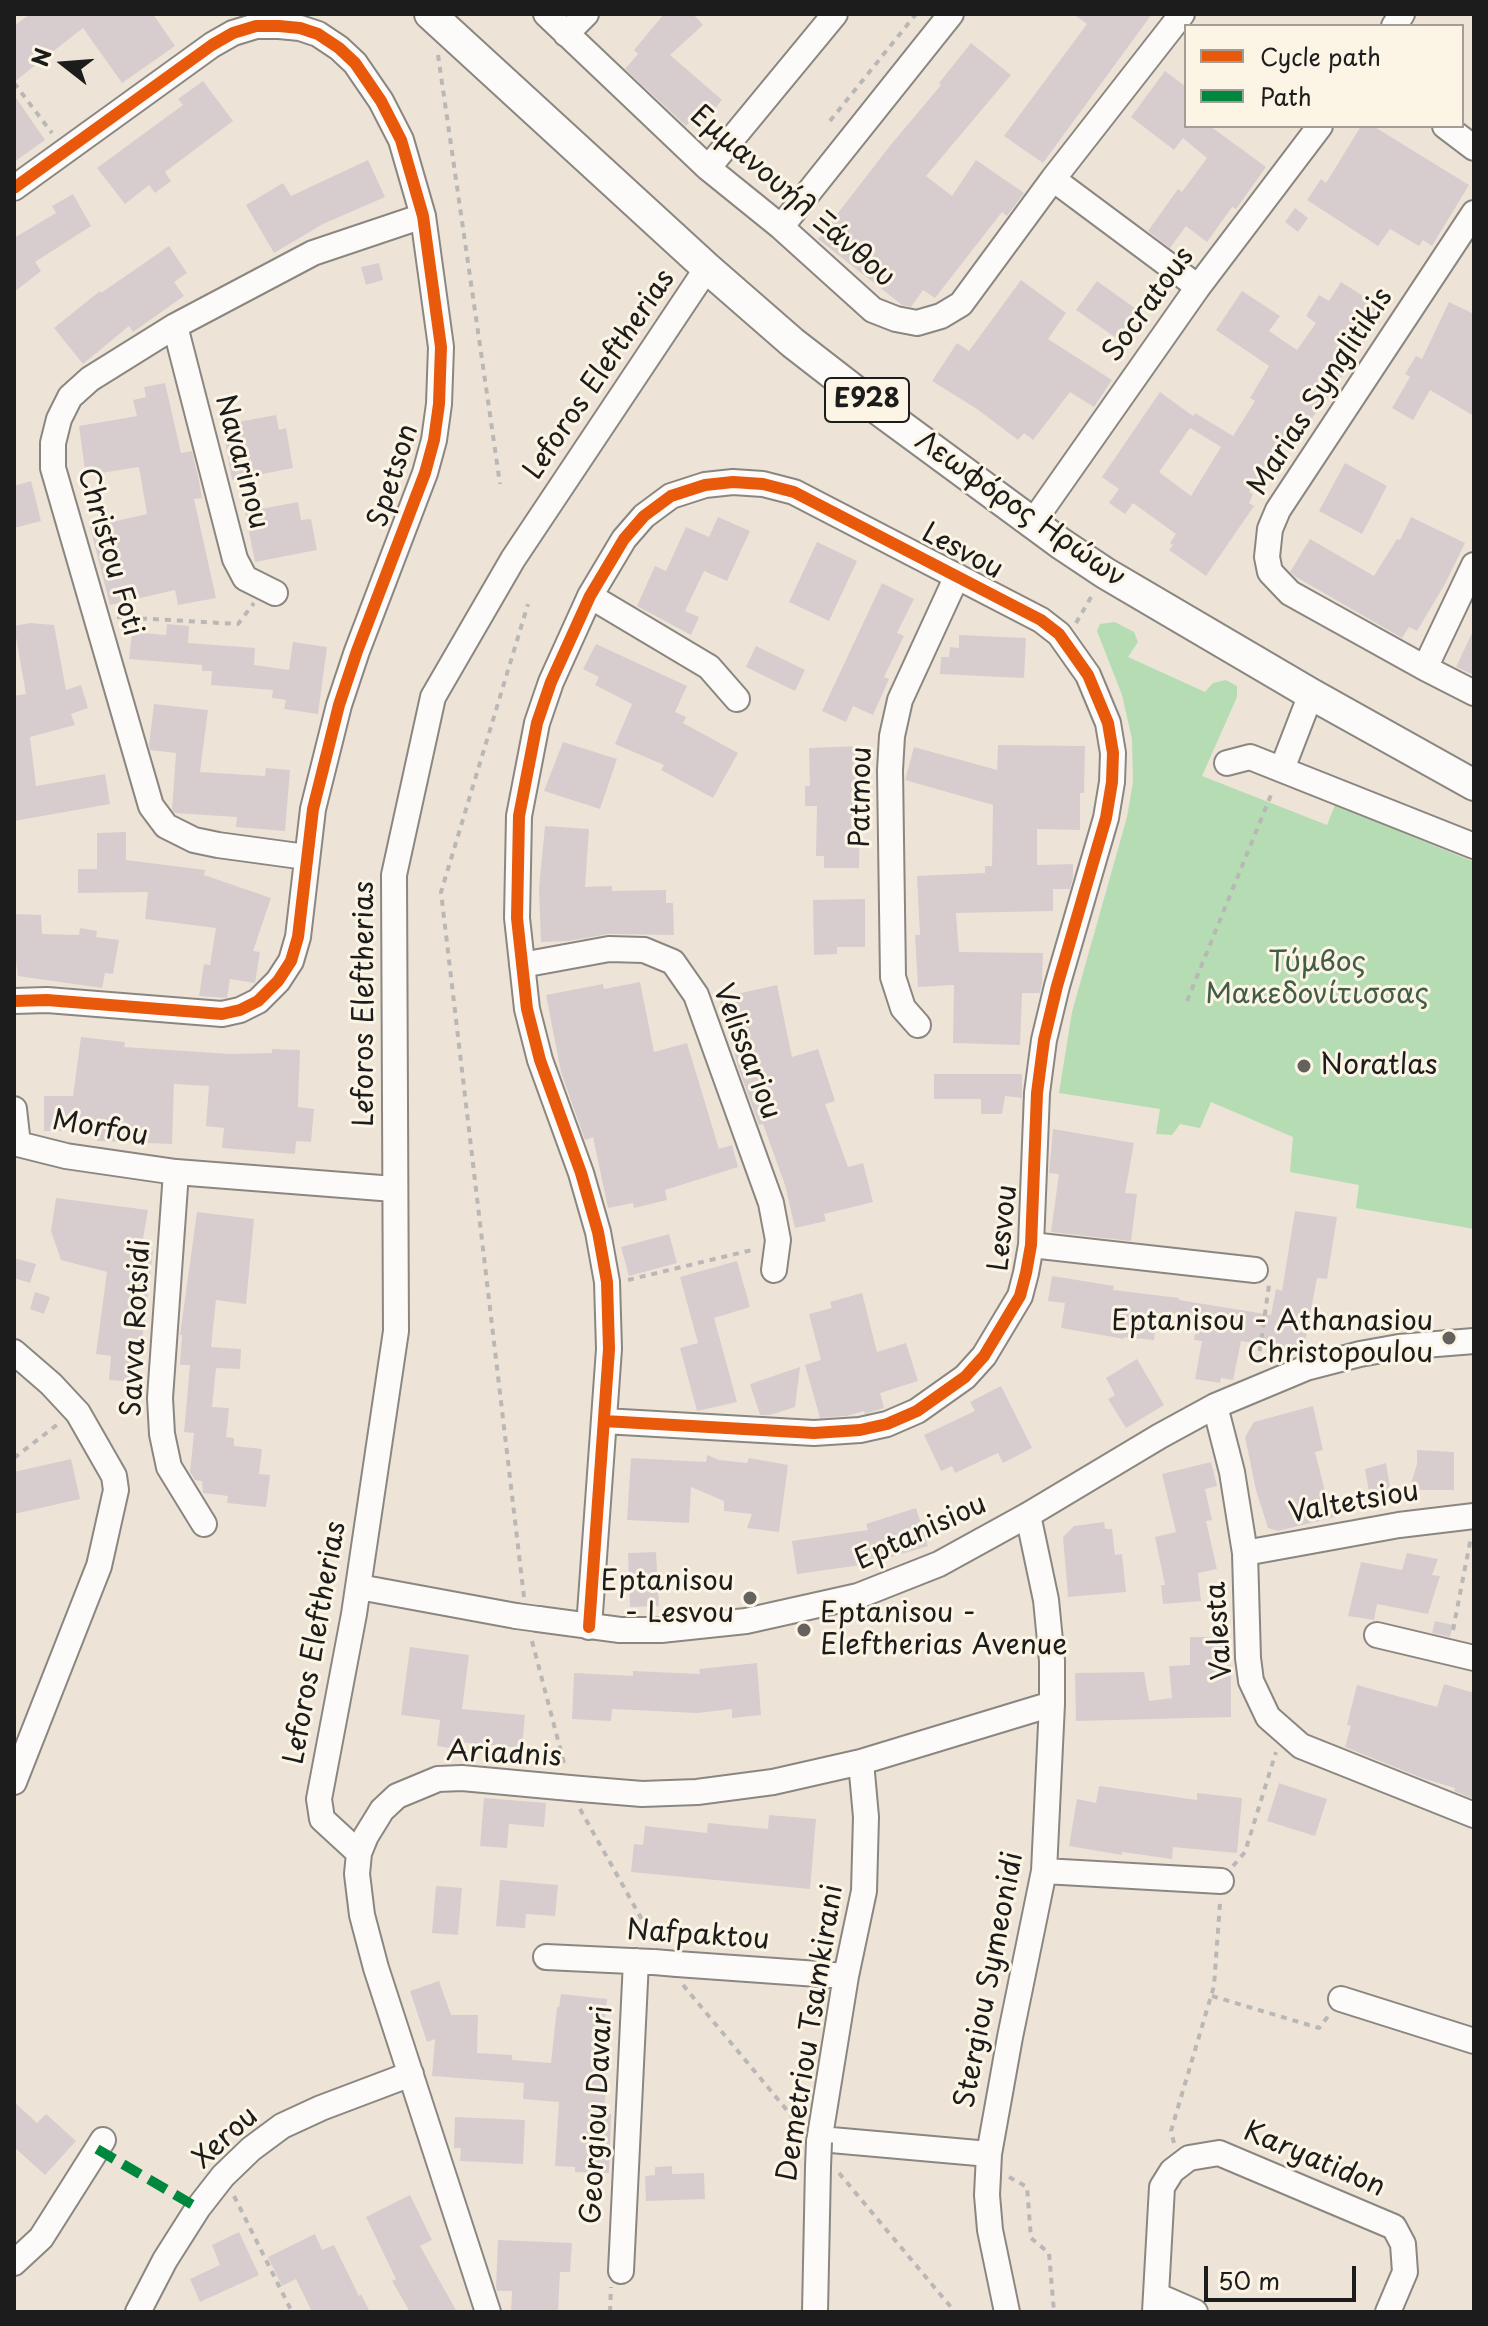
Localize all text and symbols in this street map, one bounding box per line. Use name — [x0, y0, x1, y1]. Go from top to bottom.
north arrow — [24, 24, 104, 104]
legend — [1184, 24, 1464, 128]
text: Cycle path — [1260, 38, 1381, 74]
text: N — [22, 44, 59, 70]
text: Path — [1260, 78, 1312, 114]
street label: Εμμανουήλ Ξάνθου — [683, 99, 901, 295]
street label: Socratous — [1096, 241, 1202, 369]
street label: Leforos Eleftherias — [517, 264, 683, 486]
street label: Marias Synglitikis — [1241, 282, 1401, 502]
road number: E928 — [825, 378, 909, 422]
street label: Navarinou — [207, 391, 275, 533]
street label: Spetson — [362, 420, 426, 532]
street label: Λεωφόρος Ηρώων — [908, 425, 1132, 595]
street label: Christou Foti — [69, 464, 149, 640]
street label: Lesvou — [916, 517, 1008, 587]
street label: Patmou — [844, 746, 880, 848]
street label: Leforos Eleftherias — [348, 881, 382, 1127]
park label: Τύμβος Μακεδονίτισσας — [1205, 946, 1429, 1012]
street label: Velissariou — [705, 980, 787, 1124]
place label: Noratlas — [1320, 1049, 1437, 1083]
marker: Noratlas — [1295, 1057, 1313, 1075]
street label: Morfou — [50, 1104, 150, 1154]
street label: Lesvou — [983, 1183, 1025, 1273]
street label: Savva Rotsidi — [116, 1238, 158, 1418]
place label: Eptanisou - Athanasiou Christopoulou — [1111, 1305, 1433, 1371]
marker: Eptanisou - Athanasiou Christopoulou — [1440, 1329, 1458, 1347]
street label: Valtetsiou — [1286, 1475, 1422, 1531]
street label: Eptanisiou — [850, 1488, 992, 1578]
street label: Leforos Eleftherias — [278, 1519, 354, 1767]
place label: Eptanisou - Lesvou — [601, 1565, 734, 1631]
street label: Valesta — [1200, 1581, 1240, 1681]
marker: Eptanisou - Lesvou — [741, 1589, 759, 1607]
place label: Eptanisou - Eleftherias Avenue — [820, 1597, 1068, 1663]
marker: Eptanisou - Eleftherias Avenue — [795, 1621, 813, 1639]
street label: Ariadnis — [445, 1735, 563, 1775]
street label: Stergiou Symeonidi — [949, 1849, 1031, 2111]
street label: Demetriou Tsamkirani — [771, 1882, 851, 2184]
street label: Nafpaktou — [626, 1914, 770, 1958]
street label: Georgiou Davari — [575, 2005, 621, 2225]
street label: Xerou — [186, 2100, 266, 2176]
street label: Karyatidon — [1238, 2115, 1390, 2205]
scale bar — [1208, 2250, 1360, 2300]
text: 50 m — [1218, 2262, 1280, 2298]

